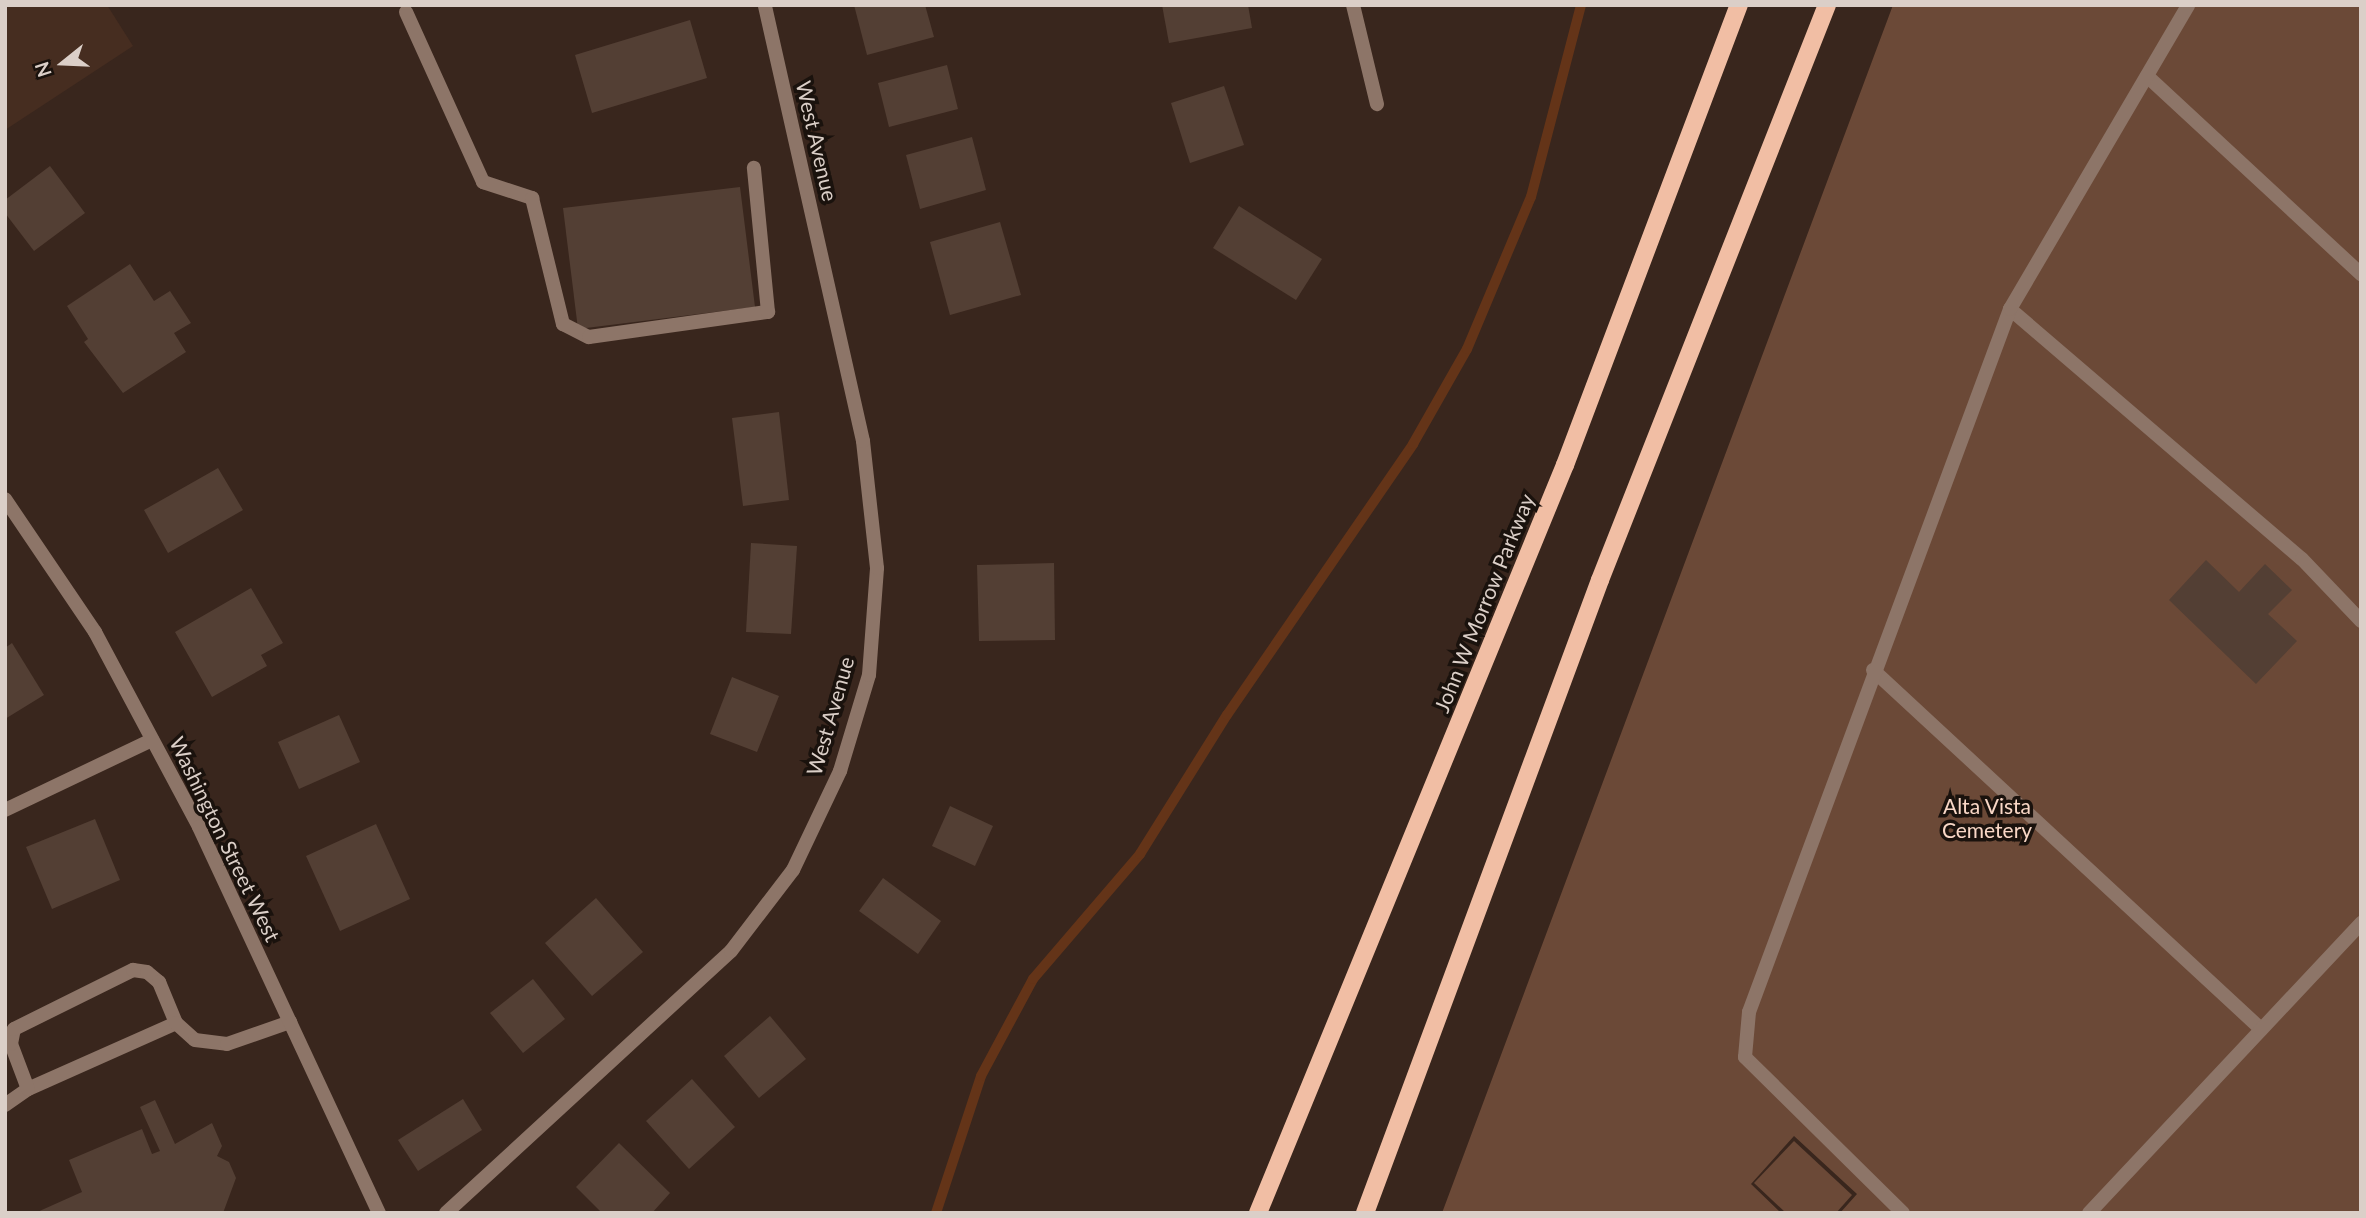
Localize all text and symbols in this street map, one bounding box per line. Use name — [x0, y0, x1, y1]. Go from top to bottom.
north arrow — [28, 28, 98, 98]
text: N — [29, 59, 56, 80]
street label: West Avenue — [791, 78, 843, 204]
street label: John W Morrow Parkway — [1428, 490, 1540, 716]
street label: West Avenue — [801, 653, 859, 779]
street label: Washington Street West — [164, 732, 286, 946]
park label: Alta Vista Cemetery — [1942, 793, 2032, 843]

